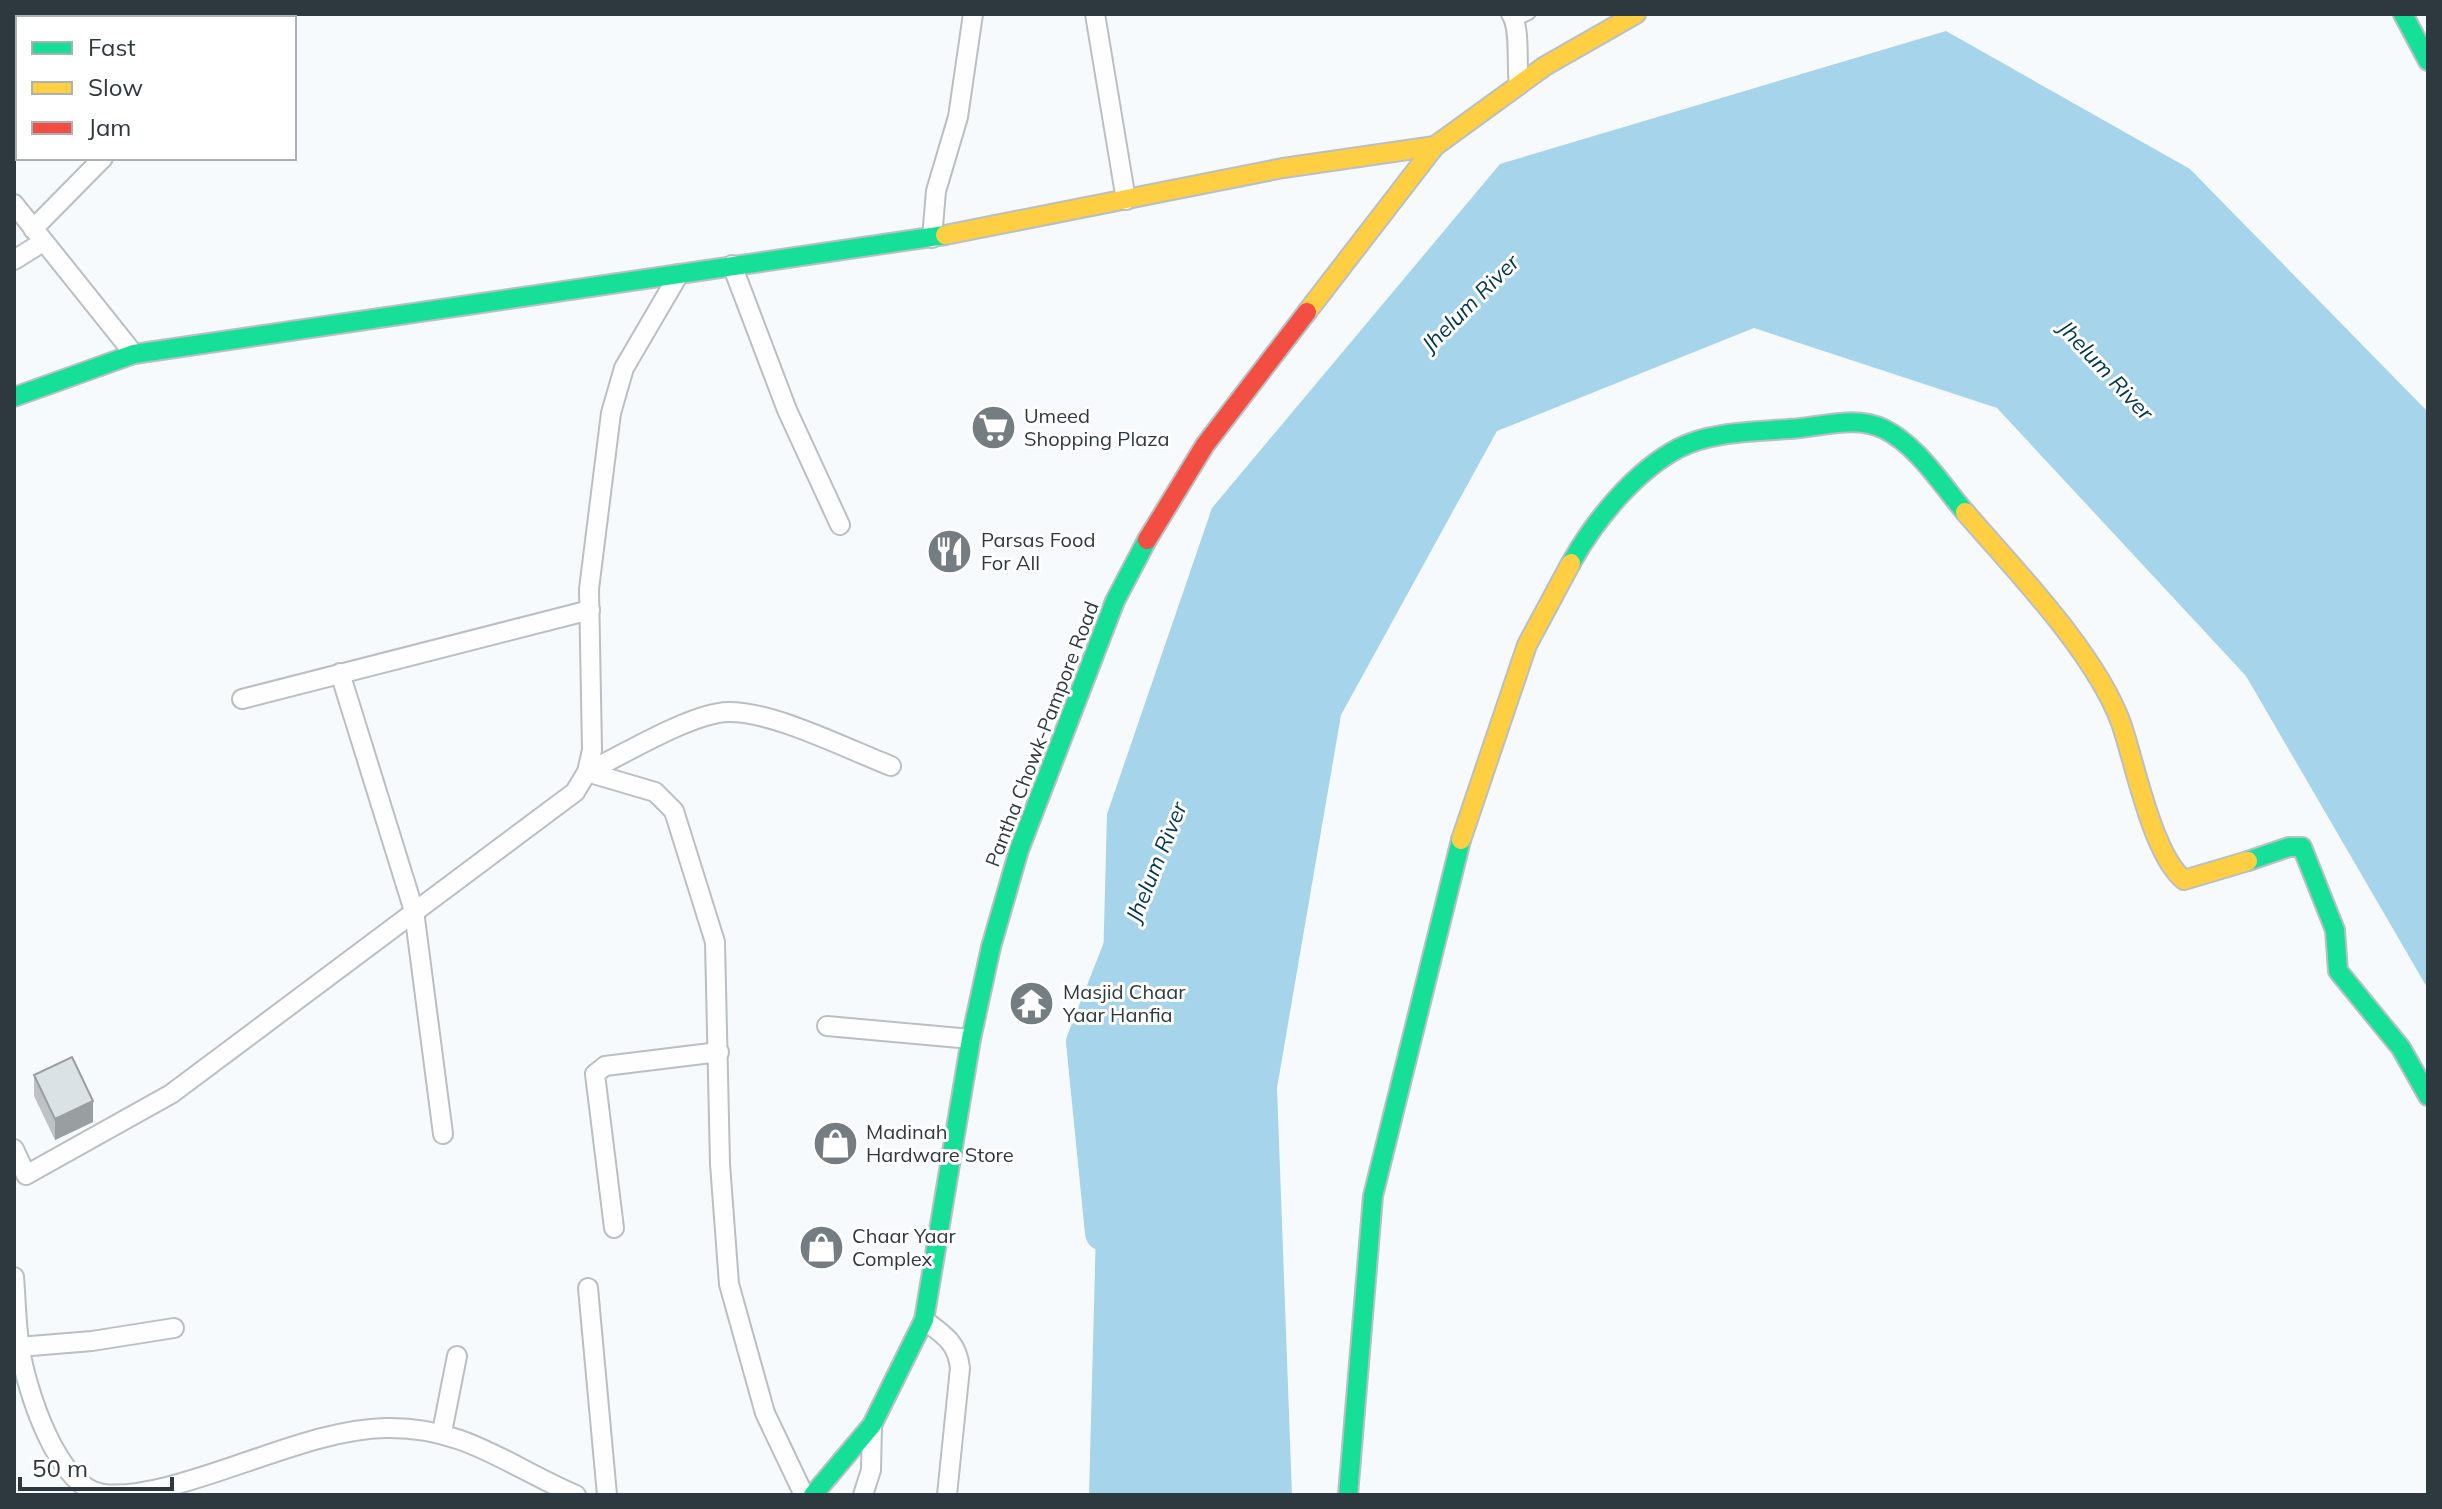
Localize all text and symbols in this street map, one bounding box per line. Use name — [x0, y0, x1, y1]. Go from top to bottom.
legend — [16, 16, 296, 160]
text: Fast — [88, 32, 136, 62]
text: Slow — [88, 72, 143, 102]
text: Jam — [88, 112, 131, 142]
water label: Jhelum River — [1414, 247, 1526, 359]
water label: Jhelum River — [2051, 313, 2160, 427]
supermarket icon: Umeed Shopping Plaza — [969, 403, 1017, 451]
place label: Umeed Shopping Plaza — [1024, 403, 1169, 451]
restaurant icon: Parsas Food For All — [926, 527, 974, 575]
place label: Parsas Food For All — [981, 527, 1095, 575]
street label: Pantha Chowk-Pampore Road — [979, 598, 1104, 870]
water label: Jhelum River — [1118, 797, 1193, 928]
place label: Masjid Chaar Yaar Hanfia — [1062, 979, 1186, 1027]
temple icon: Masjid Chaar Yaar Hanfia — [1008, 980, 1056, 1028]
shop icon: Madinah Hardware Store — [811, 1119, 859, 1167]
place label: Madinah Hardware Store — [866, 1119, 1014, 1167]
shop icon: Chaar Yaar Complex — [797, 1223, 845, 1271]
place label: Chaar Yaar Complex — [852, 1223, 956, 1271]
scale bar — [20, 1441, 172, 1491]
text: 50 m — [32, 1453, 88, 1483]

